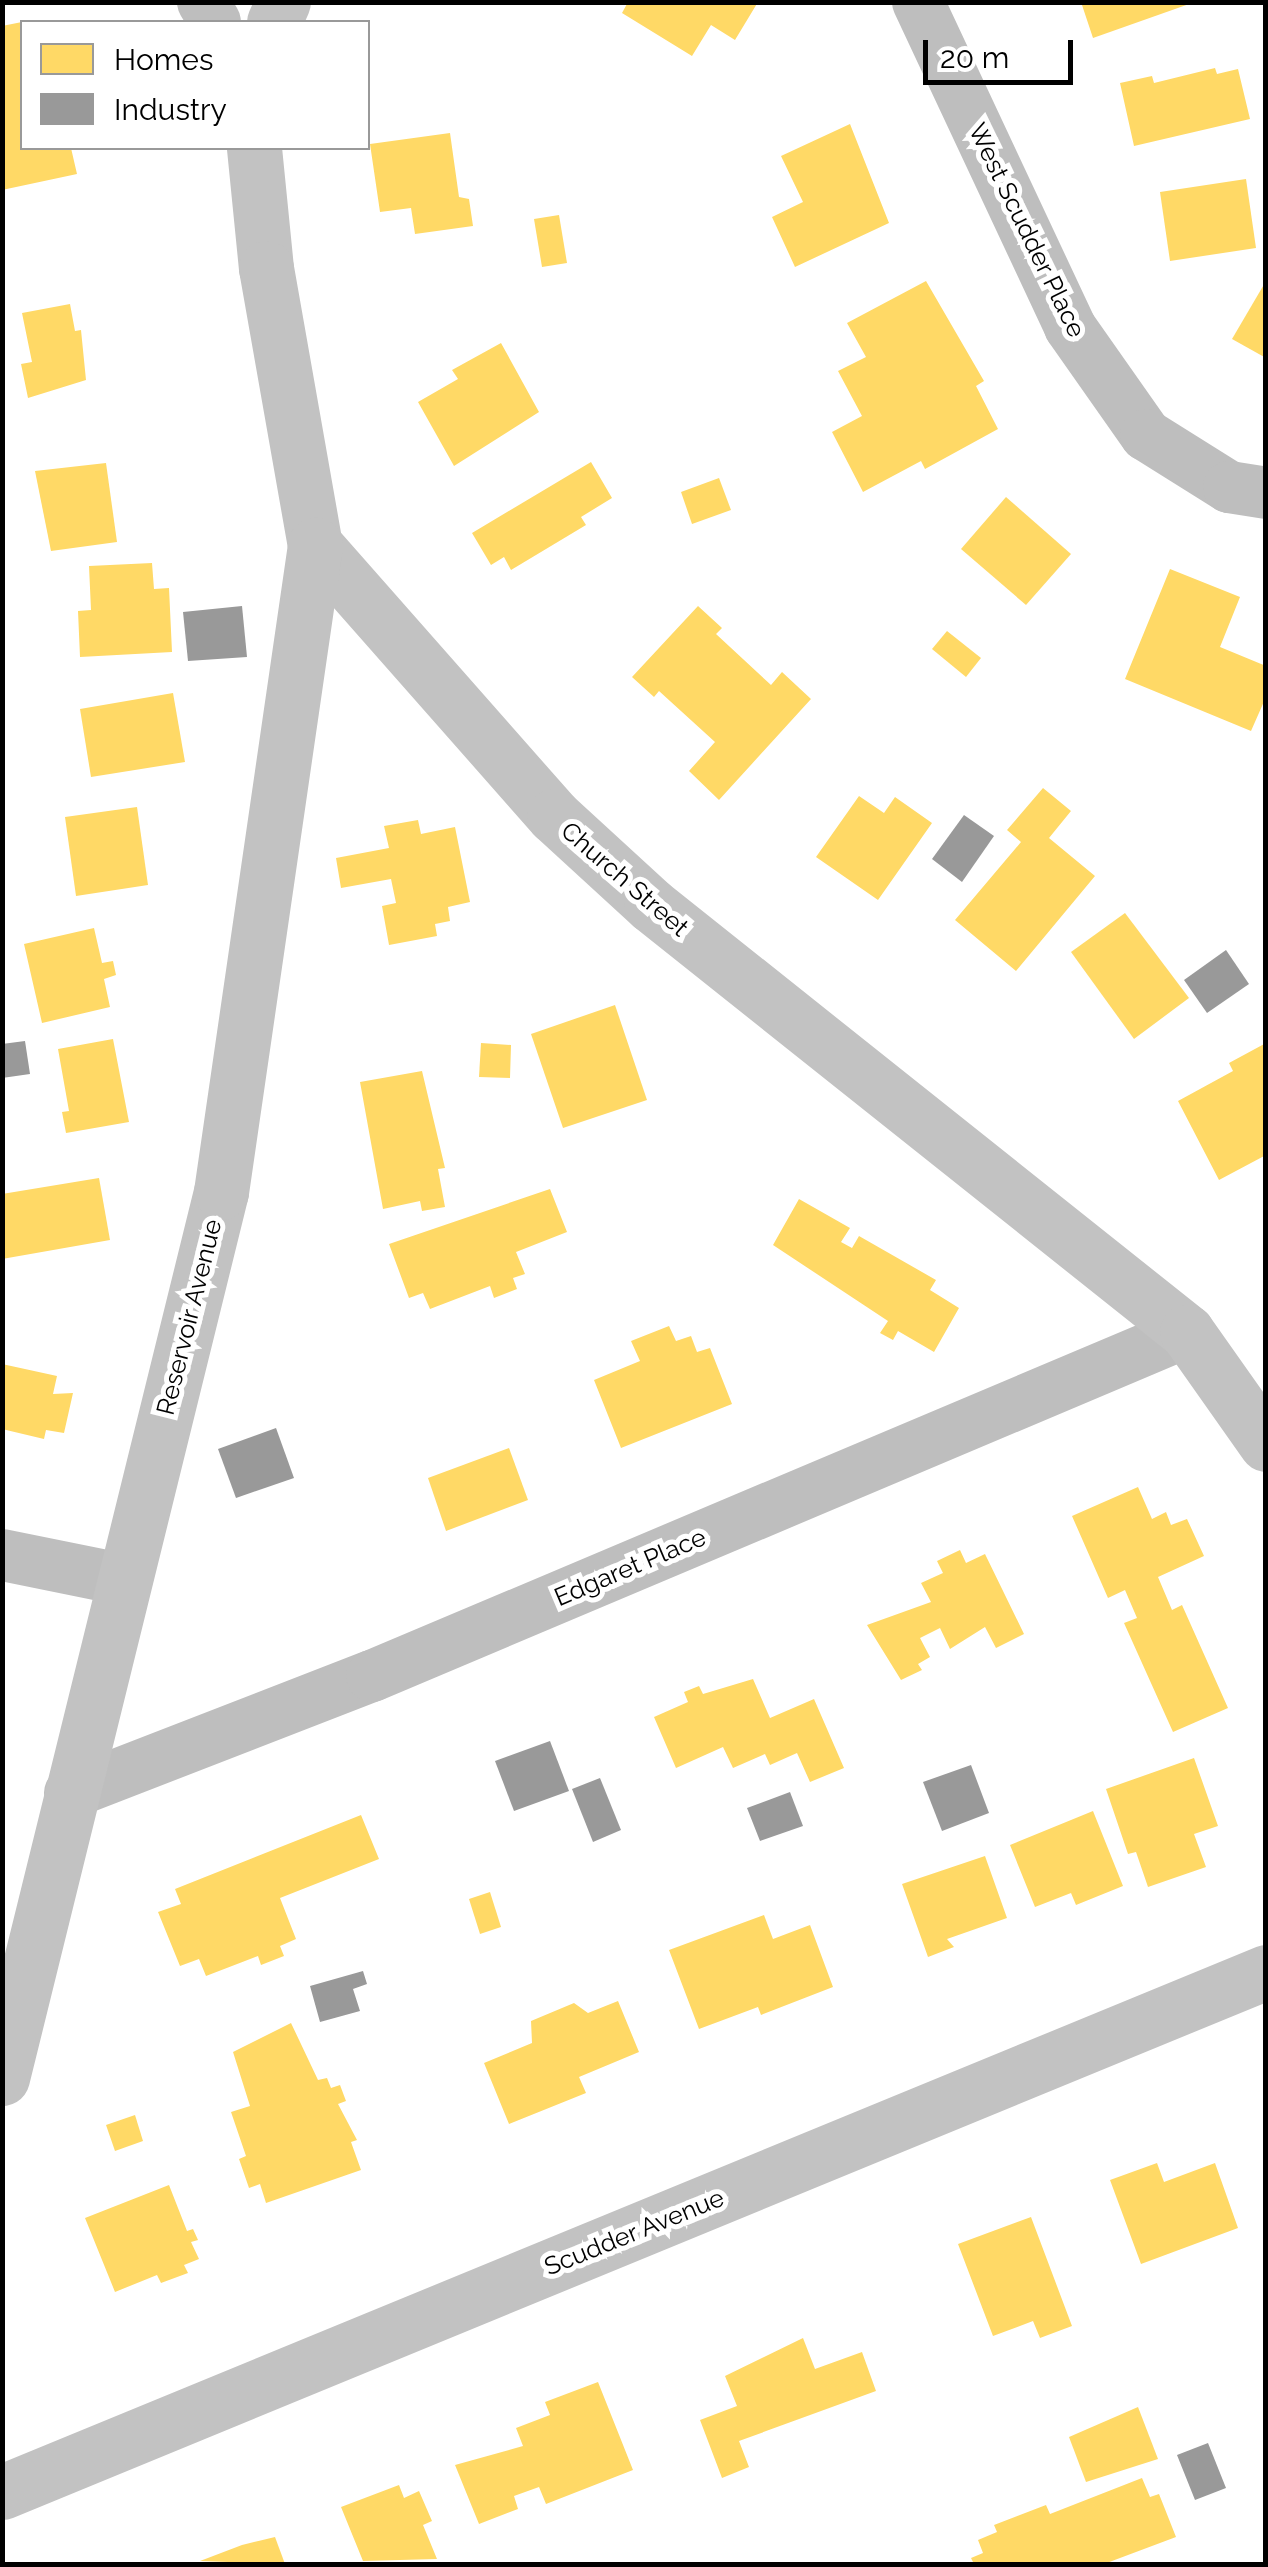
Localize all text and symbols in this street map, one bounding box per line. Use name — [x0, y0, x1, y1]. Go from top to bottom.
legend — [20, 20, 370, 150]
scale bar — [928, 20, 1078, 82]
text: 20 m — [940, 40, 1009, 75]
text: Homes — [114, 42, 213, 77]
text: Industry — [114, 92, 227, 127]
street label: West Scudder Place — [962, 118, 1092, 342]
street label: Church Street — [555, 816, 695, 942]
street label: Reservoir Avenue — [150, 1215, 228, 1419]
street label: Edgaret Place — [550, 1522, 710, 1612]
street label: Scudder Avenue — [539, 2182, 729, 2282]

